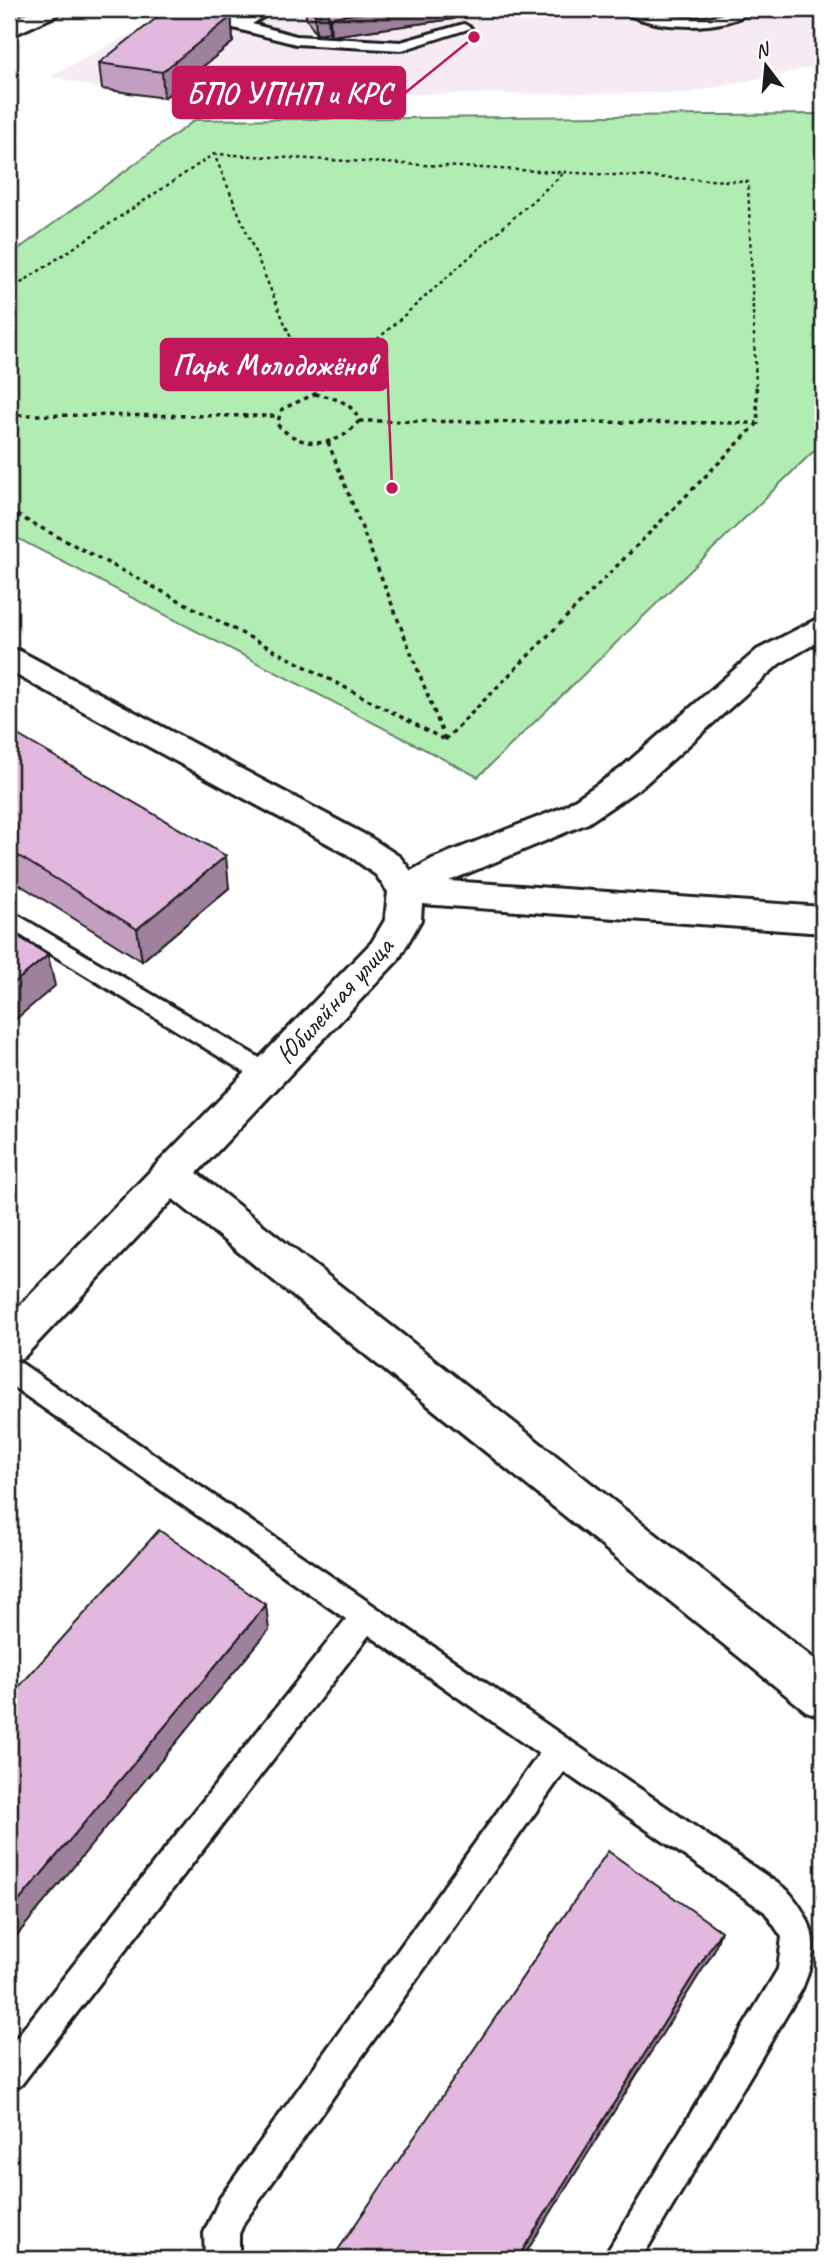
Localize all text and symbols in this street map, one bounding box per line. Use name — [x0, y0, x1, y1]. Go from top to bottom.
north arrow — [730, 32, 800, 102]
text: N — [753, 37, 774, 64]
callout: БПО УПНП и КРС — [173, 67, 405, 118]
text: БПО УПНП и КРС — [186, 74, 396, 112]
callout: Парк Молодожёнов — [161, 339, 387, 390]
text: Парк Молодожёнов — [172, 346, 381, 384]
street label: Юбилейная улица — [268, 928, 402, 1071]

